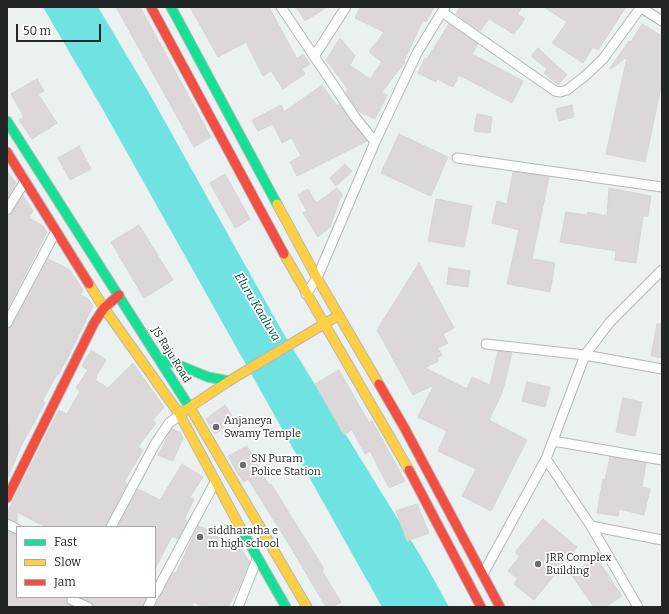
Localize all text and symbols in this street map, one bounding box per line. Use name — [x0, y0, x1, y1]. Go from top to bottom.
scale bar — [18, 16, 103, 42]
text: 50 m — [23, 24, 51, 38]
water label: Eluru Kaaluva — [231, 270, 283, 344]
street label: JS Raju Road — [149, 325, 193, 385]
place label: Anjaneya Swamy Temple — [224, 414, 301, 440]
marker: Anjaneya Swamy Temple — [211, 422, 221, 432]
place label: SN Puram Police Station — [251, 452, 321, 478]
marker: SN Puram Police Station — [238, 460, 248, 470]
place label: siddharatha e m high school — [208, 524, 279, 550]
legend — [16, 526, 156, 598]
marker: siddharatha e m high school — [195, 532, 205, 542]
text: Fast — [54, 535, 77, 549]
place label: JRR Complex Building — [546, 551, 611, 577]
text: Slow — [54, 555, 81, 569]
marker: JRR Complex Building — [533, 559, 543, 569]
text: Jam — [54, 575, 76, 589]

